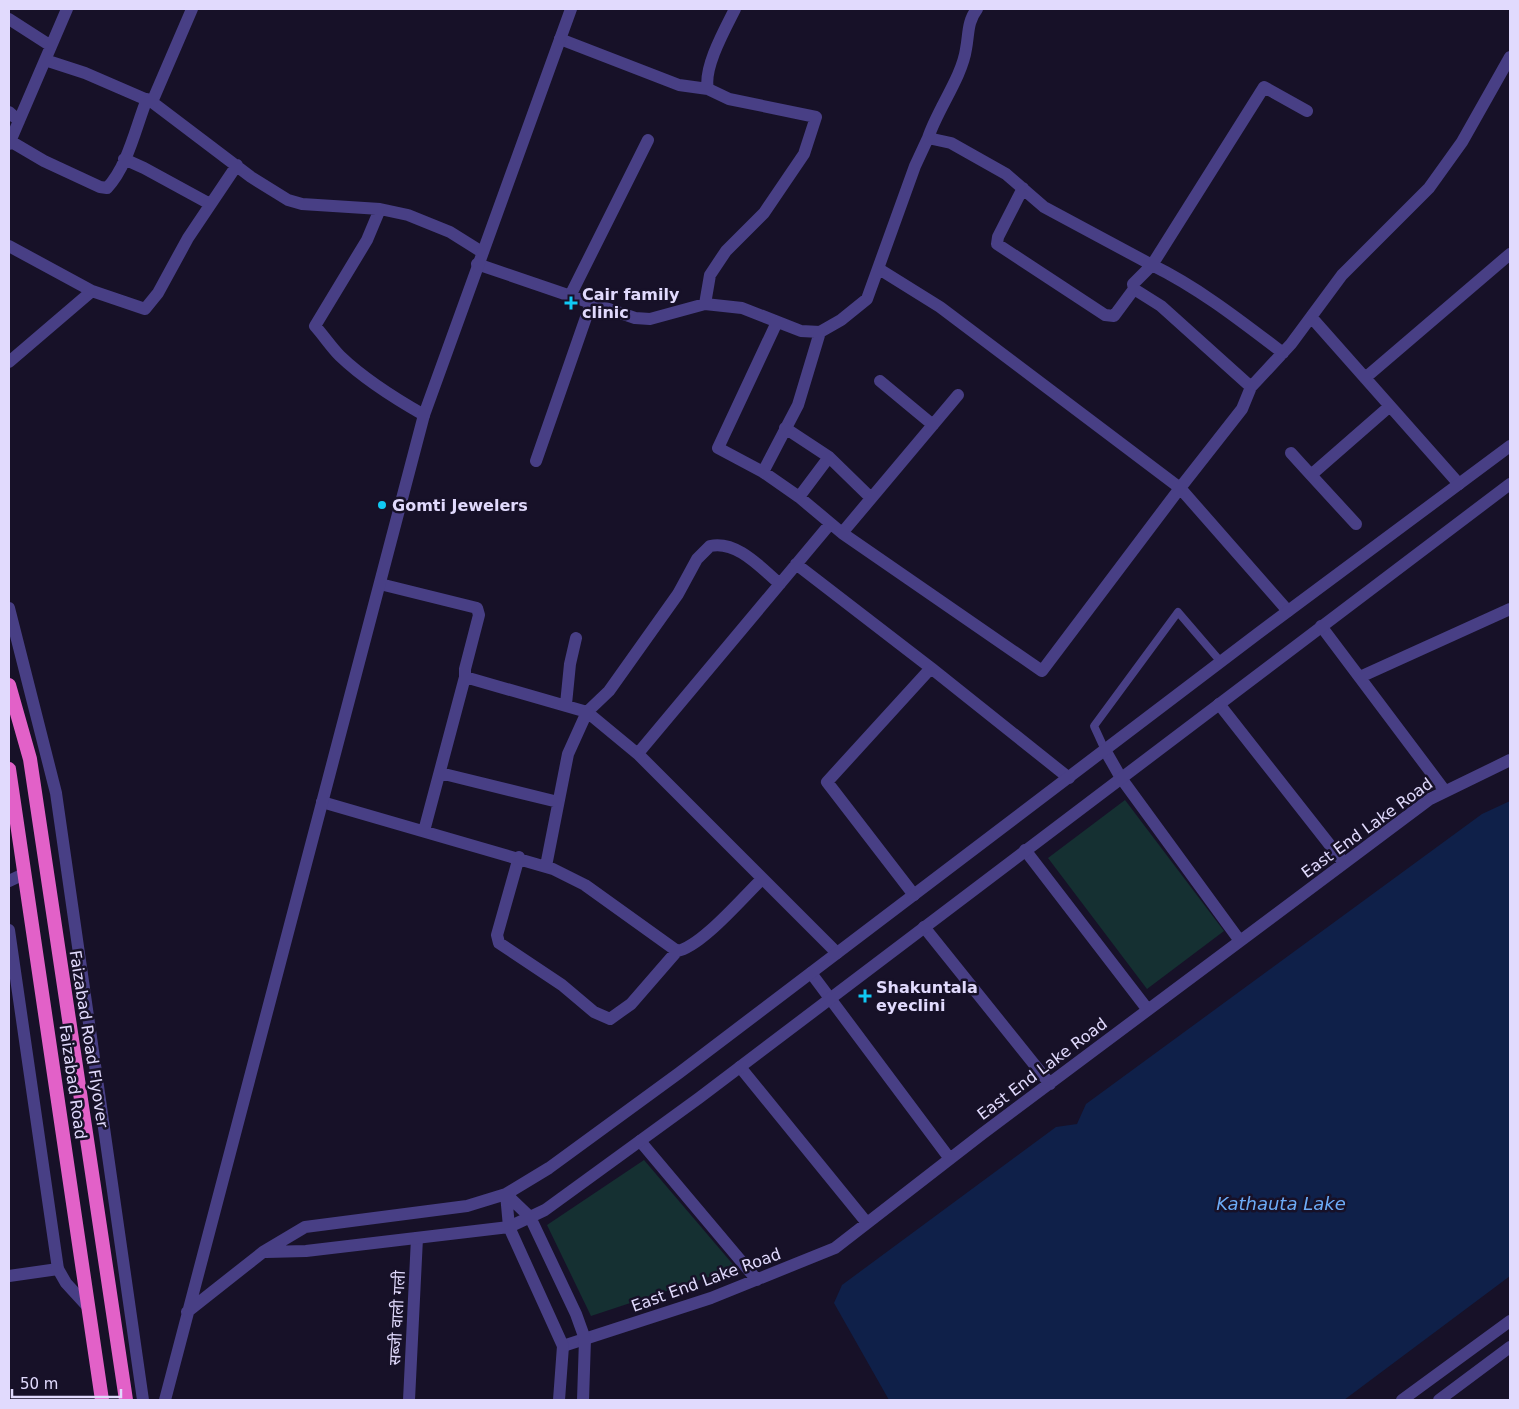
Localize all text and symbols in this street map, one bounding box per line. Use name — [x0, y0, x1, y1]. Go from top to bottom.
place label: Cair family clinic — [582, 285, 680, 322]
marker: Cair family clinic — [564, 296, 578, 310]
place label: Gomti Jewelers — [392, 496, 528, 515]
marker: Gomti Jewelers — [376, 499, 388, 511]
street label: East End Lake Road — [1298, 774, 1436, 882]
street label: Faizabad Road Flyover — [65, 949, 113, 1129]
place label: Shakuntala eyeclini — [876, 978, 978, 1015]
marker: Shakuntala eyeclini — [858, 989, 872, 1003]
street label: East End Lake Road — [973, 1014, 1111, 1124]
street label: Faizabad Road — [55, 1023, 91, 1141]
water label: Kathauta Lake — [1216, 1193, 1346, 1214]
street label: East End Lake Road — [629, 1244, 783, 1316]
street label: सब्जी वाली गली — [385, 1269, 409, 1366]
scale bar — [12, 1366, 121, 1398]
text: 50 m — [20, 1375, 58, 1393]

